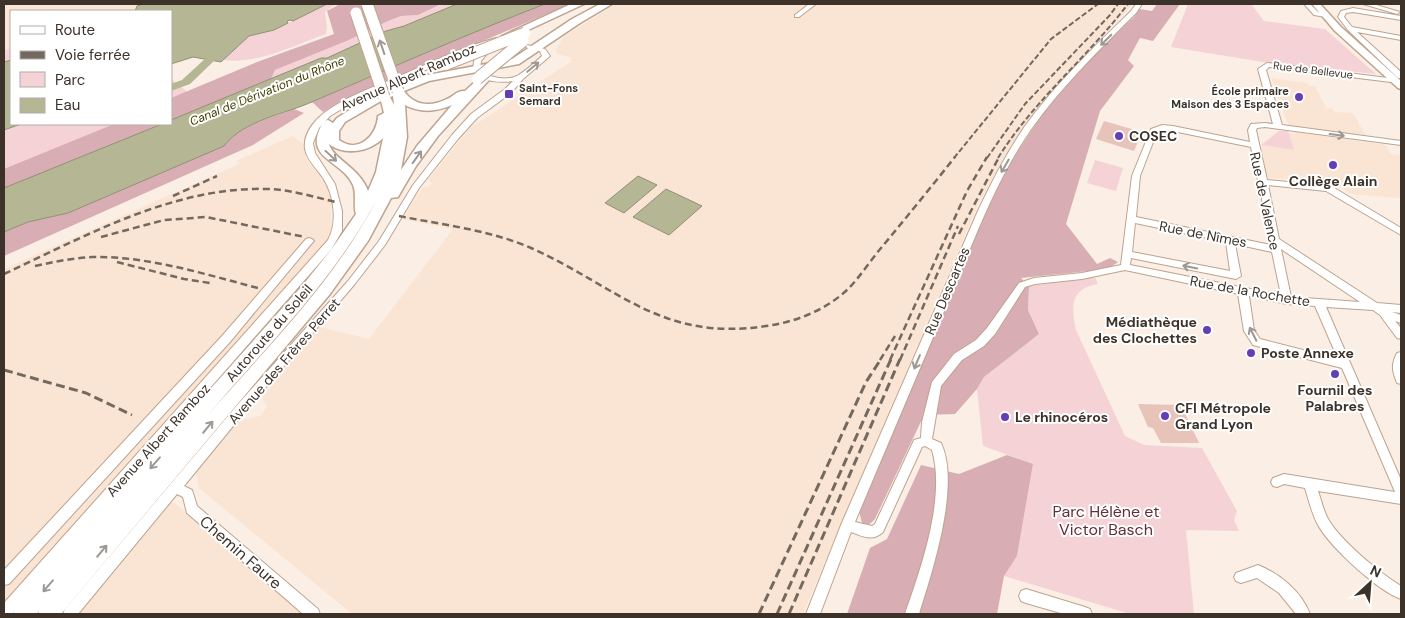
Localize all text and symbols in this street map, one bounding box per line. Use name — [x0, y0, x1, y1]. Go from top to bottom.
legend — [10, 10, 172, 125]
text: Route — [55, 20, 95, 40]
one-way arrow — [1100, 33, 1112, 46]
street label: Avenue Albert Ramboz — [337, 39, 479, 115]
one-way arrow — [377, 40, 386, 56]
text: Voie ferrée — [55, 45, 130, 65]
water label: Canal de Dérivation du Rhône — [187, 52, 347, 129]
street label: Rue de Bellevue — [1272, 58, 1354, 82]
one-way arrow — [527, 61, 540, 72]
text: Parc — [55, 70, 85, 90]
place label: Saint-Fons Semard — [519, 81, 578, 108]
place label: École primaire Maison des 3 Espaces — [1171, 84, 1289, 111]
marker: Saint-Fons Semard — [503, 88, 515, 100]
marker: École primaire Maison des 3 Espaces — [1293, 91, 1305, 103]
text: Eau — [55, 95, 80, 115]
place label: COSEC — [1129, 127, 1177, 145]
marker: COSEC — [1113, 130, 1125, 142]
one-way arrow — [1329, 130, 1345, 140]
one-way arrow — [325, 150, 338, 162]
one-way arrow — [412, 150, 422, 164]
street label: Rue de Valence — [1246, 150, 1284, 252]
one-way arrow — [1000, 158, 1010, 173]
marker: Collège Alain — [1327, 159, 1339, 171]
place label: Collège Alain — [1289, 172, 1377, 190]
street label: Rue de Nîmes — [1158, 217, 1248, 251]
street label: Rue Descartes — [920, 244, 974, 338]
one-way arrow — [1183, 262, 1199, 271]
street label: Rue de la Rochette — [1189, 272, 1311, 310]
street label: Autoroute du Soleil — [222, 281, 316, 385]
street label: Avenue des Frères Perret — [224, 294, 344, 428]
place label: Médiathèque des Clochettes — [1093, 313, 1197, 347]
marker: Médiathèque des Clochettes — [1201, 324, 1213, 336]
one-way arrow — [1247, 327, 1257, 342]
place label: Poste Annexe — [1261, 344, 1354, 362]
marker: Poste Annexe — [1245, 347, 1257, 359]
one-way arrow — [912, 354, 922, 369]
marker: Fournil des Palabres — [1329, 368, 1341, 380]
street label: Avenue Albert Ramboz — [102, 380, 214, 500]
place label: Fournil des Palabres — [1298, 381, 1372, 415]
place label: CFI Métropole Grand Lyon — [1175, 399, 1271, 433]
place label: Le rhinocéros — [1015, 408, 1108, 426]
marker: CFI Métropole Grand Lyon — [1159, 410, 1171, 422]
marker: Le rhinocéros — [999, 411, 1011, 423]
one-way arrow — [202, 420, 213, 433]
one-way arrow — [150, 457, 161, 470]
park label: Parc Hélène et Victor Basch — [1053, 501, 1159, 540]
street label: Chemin Faure — [195, 511, 286, 594]
one-way arrow — [97, 544, 108, 557]
north arrow — [1345, 558, 1395, 608]
text: N — [1367, 561, 1384, 582]
one-way arrow — [43, 579, 54, 592]

